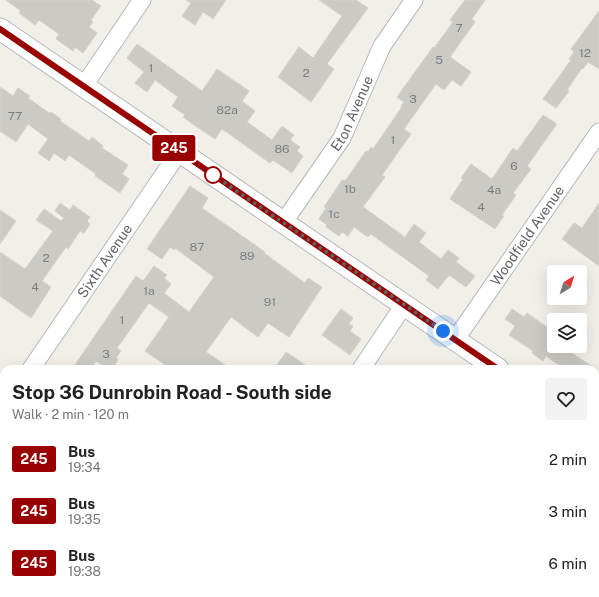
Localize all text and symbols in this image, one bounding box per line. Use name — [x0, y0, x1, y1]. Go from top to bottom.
house number: 7 — [455, 21, 463, 35]
house number: 12 — [579, 46, 591, 60]
house number: 5 — [435, 53, 443, 67]
house number: 1 — [149, 61, 153, 75]
house number: 2 — [302, 66, 310, 80]
street label: Eton Avenue — [327, 73, 376, 154]
house number: 3 — [409, 92, 417, 106]
house number: 82a — [216, 103, 238, 117]
house number: 77 — [8, 109, 22, 123]
house number: 1 — [391, 133, 395, 147]
line badge: 245 — [151, 135, 197, 161]
text: 245 — [160, 140, 188, 156]
house number: 86 — [274, 142, 290, 156]
house number: 6 — [510, 159, 518, 173]
unlabelled marker — [204, 166, 222, 184]
house number: 1b — [344, 182, 356, 196]
house number: 4a — [487, 183, 501, 197]
street label: Woodfield Avenue — [487, 183, 567, 289]
house number: 4 — [477, 200, 485, 214]
house number: 1c — [328, 207, 340, 221]
street label: Sixth Avenue — [74, 221, 136, 301]
house number: 87 — [190, 240, 204, 254]
house number: 89 — [239, 249, 255, 263]
house number: 2 — [42, 251, 50, 265]
north arrow — [547, 265, 587, 305]
map controls — [547, 265, 587, 353]
house number: 4 — [31, 280, 39, 294]
house number: 1a — [143, 284, 155, 298]
house number: 91 — [264, 295, 276, 309]
house number: 1 — [120, 313, 124, 327]
button: layers — [547, 313, 587, 353]
your location — [433, 321, 453, 341]
house number: 3 — [102, 347, 110, 361]
button: heart — [545, 378, 587, 420]
text: Stop 36 Dunrobin Road - South side — [12, 381, 332, 403]
text: Walk · 2 min · 120 m — [12, 407, 129, 422]
text: Bus — [68, 443, 95, 460]
text: 245 — [20, 451, 48, 467]
text: 2 min — [549, 451, 587, 468]
text: 19:34 — [68, 460, 101, 475]
text: Bus — [68, 495, 95, 512]
text: 245 — [20, 503, 48, 519]
text: 3 min — [548, 503, 587, 520]
text: 19:35 — [68, 512, 101, 527]
text: Bus — [68, 547, 95, 564]
text: 245 — [20, 555, 48, 571]
text: 6 min — [549, 555, 587, 572]
text: 19:38 — [68, 564, 101, 579]

